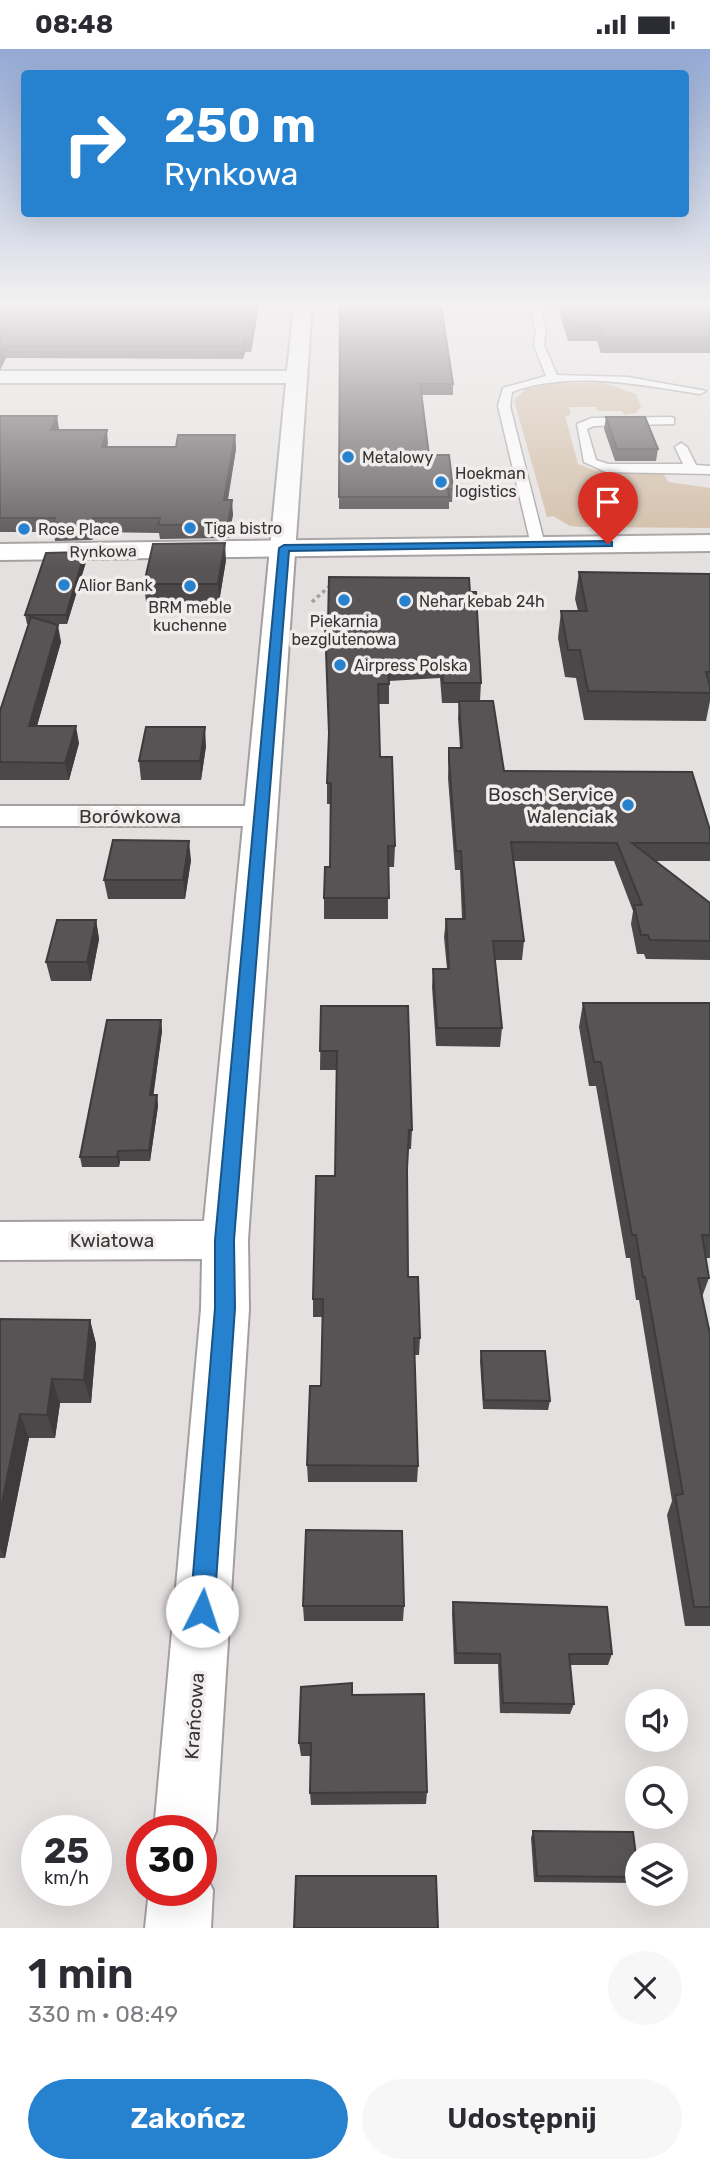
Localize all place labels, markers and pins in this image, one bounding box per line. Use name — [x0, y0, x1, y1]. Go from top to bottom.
place label: Metalowy — [362, 448, 433, 467]
marker: Metalowy — [340, 449, 356, 465]
place label: Hoekman logistics — [455, 464, 526, 501]
pin — [578, 472, 638, 544]
marker: Hoekman logistics — [433, 474, 449, 490]
place label: Tiga bistro — [204, 519, 282, 538]
place label: Rose Place — [38, 520, 119, 539]
marker: Tiga bistro — [182, 520, 198, 536]
marker: Rose Place — [16, 521, 32, 537]
place label: Alior Bank — [78, 576, 154, 595]
marker: Alior Bank — [56, 577, 72, 593]
marker: BRM meble kuchenne — [182, 578, 198, 594]
marker: Piekarnia bezglutenowa — [336, 592, 352, 608]
place label: Nehar kebab 24h — [419, 592, 545, 611]
marker: Nehar kebab 24h — [397, 593, 413, 609]
place label: BRM meble kuchenne — [148, 598, 232, 635]
place label: Piekarnia bezglutenowa — [292, 612, 396, 649]
place label: Airpress Polska — [354, 656, 468, 675]
marker: Airpress Polska — [332, 657, 348, 673]
place label: Bosch Service Walenciak — [488, 783, 614, 828]
marker: Bosch Service Walenciak — [620, 797, 636, 813]

